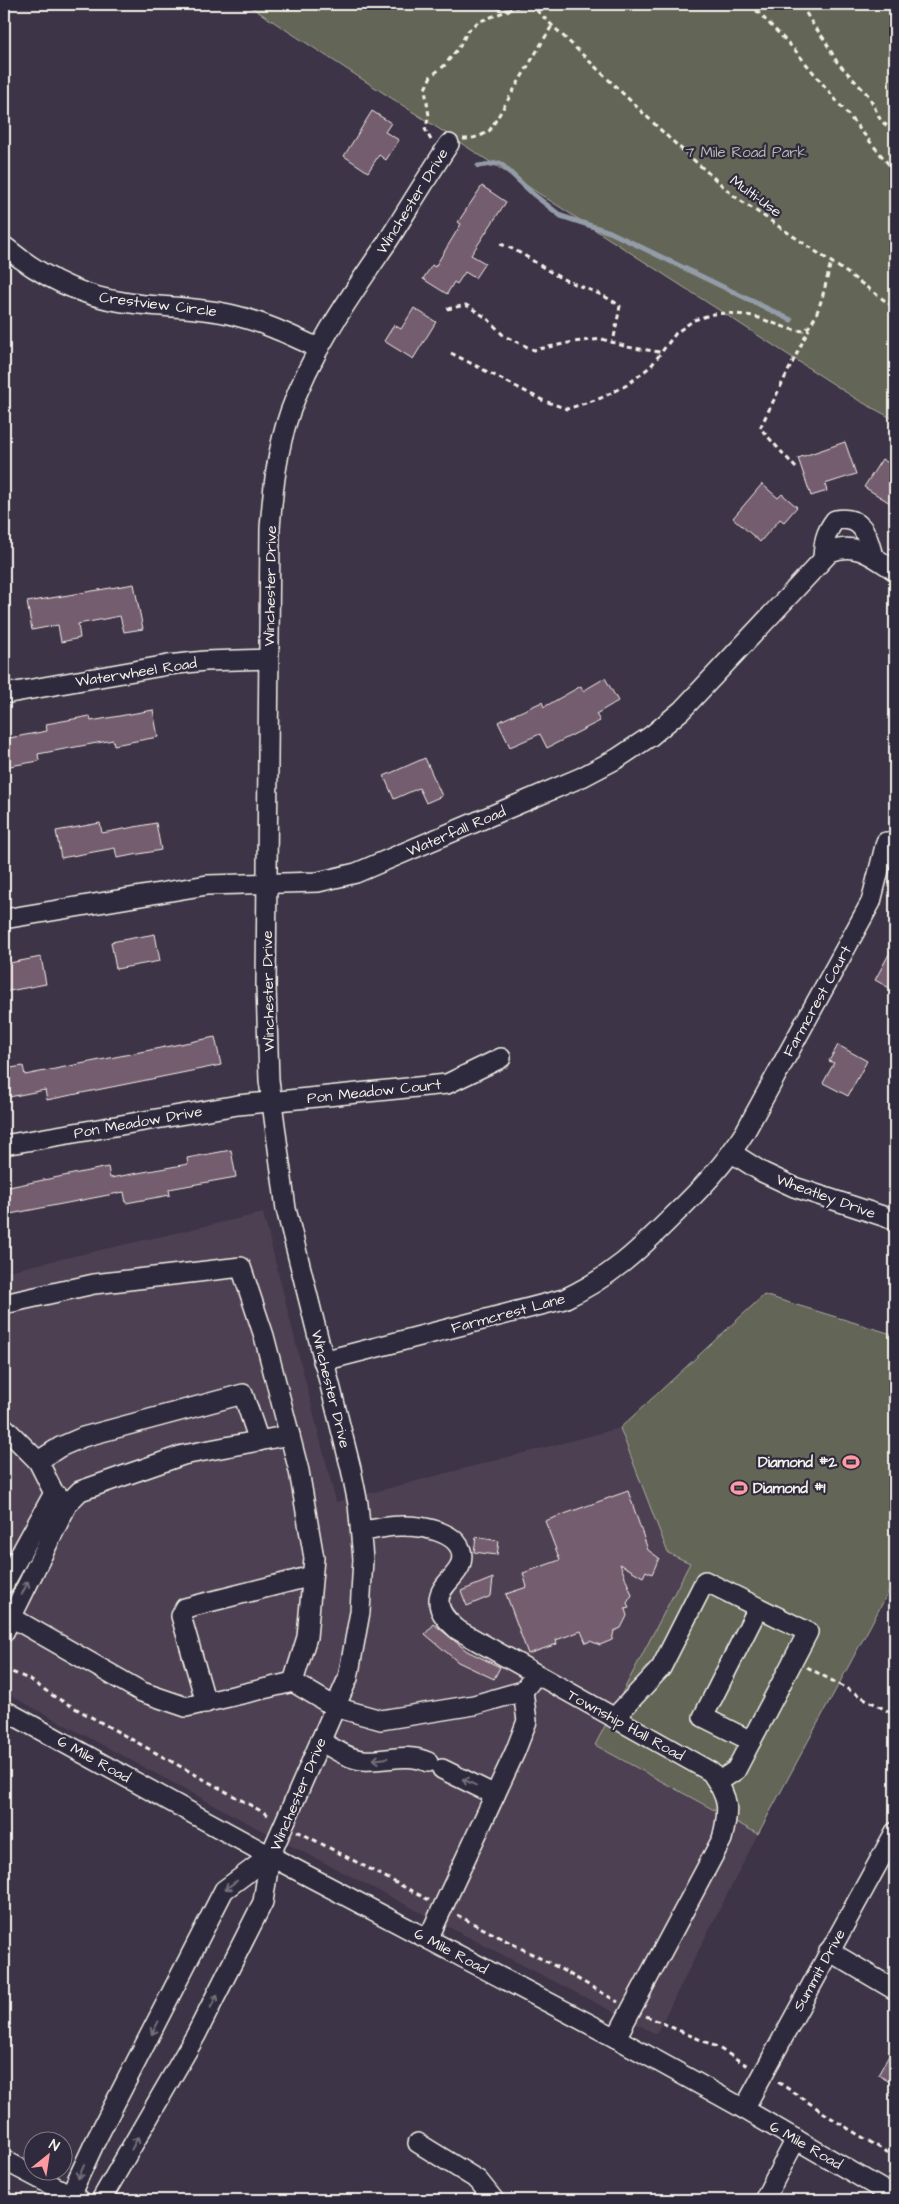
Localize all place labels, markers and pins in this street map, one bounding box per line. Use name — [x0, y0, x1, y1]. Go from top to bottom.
place label: Diamond #2 — [758, 1452, 837, 1473]
sports icon: Diamond #2 — [841, 1452, 861, 1472]
sports icon: Diamond #1 — [729, 1478, 749, 1498]
place label: Diamond #1 — [753, 1478, 826, 1499]

